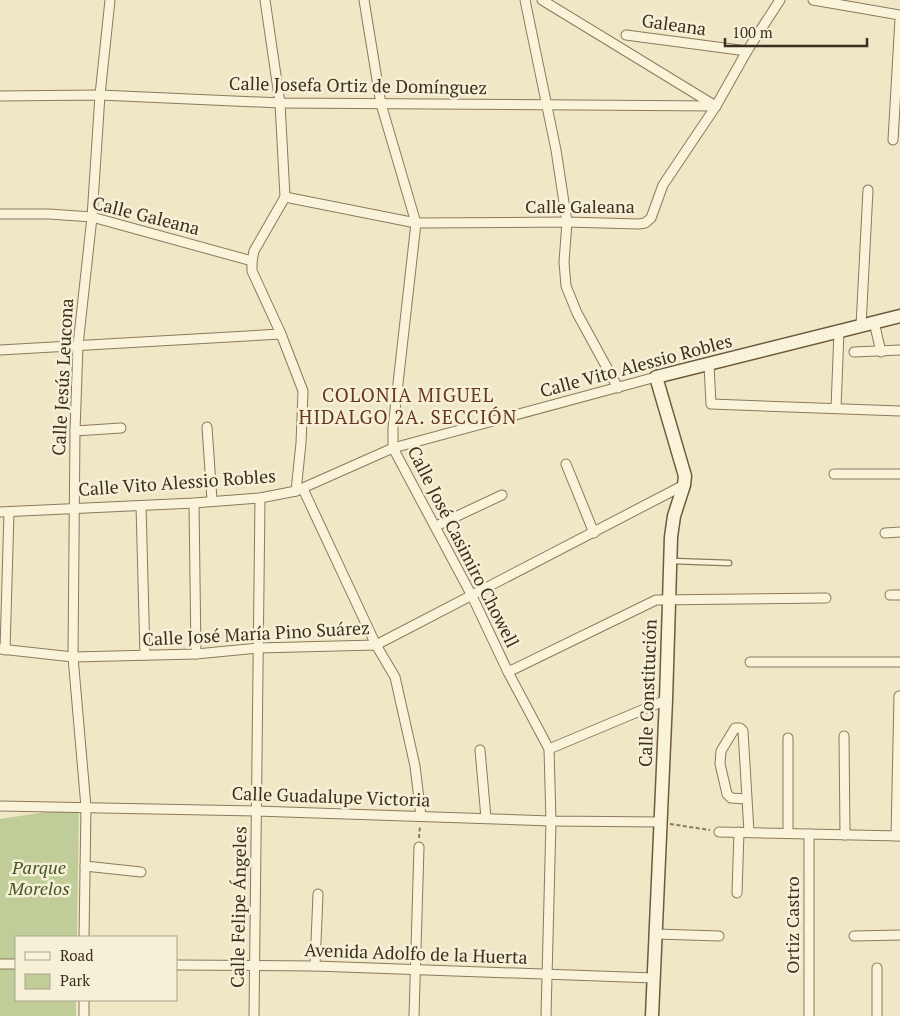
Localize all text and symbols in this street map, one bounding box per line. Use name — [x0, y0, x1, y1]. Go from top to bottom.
street label: Galeana — [640, 8, 708, 40]
scale bar — [725, 15, 868, 47]
text: 100 m — [732, 22, 773, 42]
street label: Calle Josefa Ortiz de Domínguez — [229, 71, 487, 99]
street label: Calle Galeana — [90, 190, 202, 240]
street label: Calle Galeana — [525, 194, 635, 218]
street label: Calle Jesús Leucona — [46, 298, 78, 456]
street label: Calle Vito Alessio Robles — [537, 328, 735, 402]
district label: COLONIA MIGUEL HIDALGO 2A. SECCIÓN — [299, 382, 517, 429]
street label: Calle José Casimiro Chowell — [403, 442, 525, 651]
street label: Calle Vito Alessio Robles — [77, 463, 277, 501]
street label: Calle José María Pino Suárez — [142, 615, 370, 651]
street label: Calle Constitución — [632, 618, 662, 767]
street label: Calle Guadalupe Victoria — [231, 781, 431, 811]
street label: Calle Felipe Ángeles — [225, 826, 251, 988]
park label: Parque Morelos — [7, 855, 70, 900]
street label: Ortiz Castro — [780, 876, 804, 974]
legend — [15, 936, 178, 1001]
street label: Avenida Adolfo de la Huerta — [304, 937, 528, 969]
text: Road — [60, 945, 93, 965]
text: Park — [60, 970, 90, 990]

